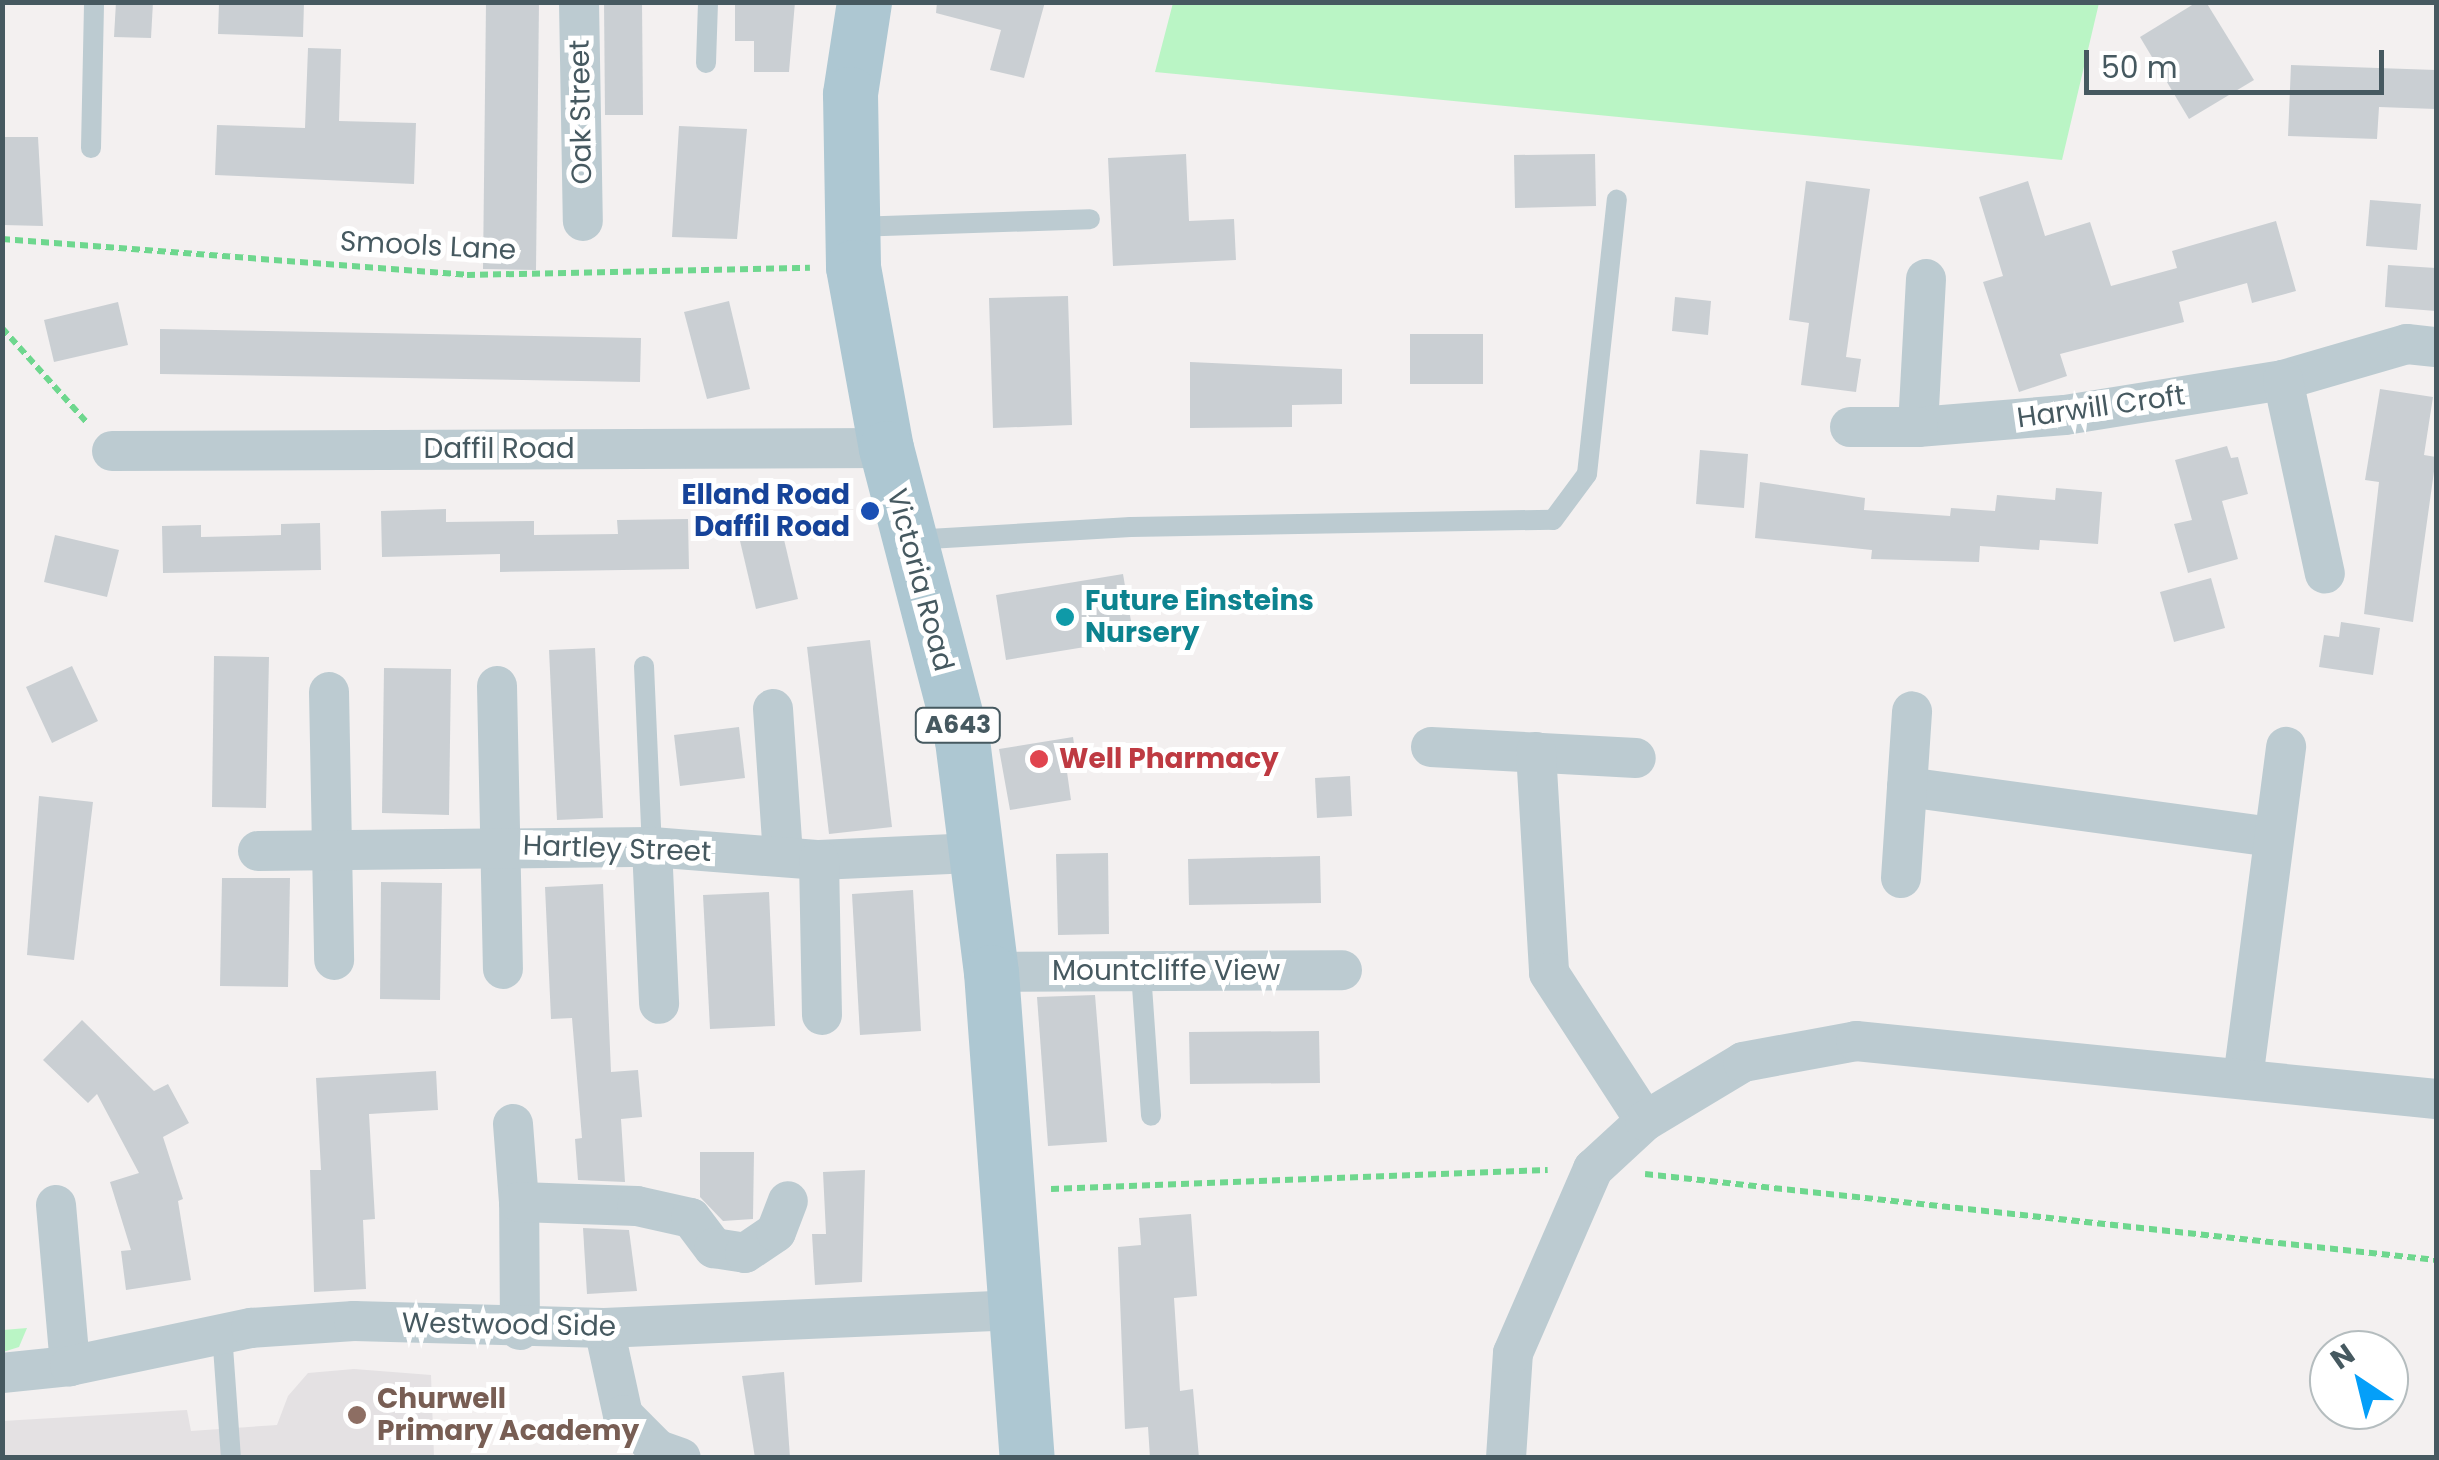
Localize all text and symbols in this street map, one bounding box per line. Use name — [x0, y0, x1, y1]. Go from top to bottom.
scale bar — [2089, 30, 2389, 92]
street label: Oak Street — [563, 39, 599, 185]
text: 50 m — [2101, 46, 2178, 89]
street label: Smools Lane — [339, 225, 517, 267]
street label: Harwill Croft — [2015, 379, 2187, 435]
street label: Daffil Road — [423, 432, 575, 466]
place label: Elland Road Daffil Road — [681, 478, 850, 544]
street label: Victoria Road — [880, 485, 960, 675]
marker: Elland Road Daffil Road — [859, 500, 881, 522]
place label: Future Einsteins Nursery — [1085, 584, 1314, 650]
marker: Future Einsteins Nursery — [1054, 606, 1076, 628]
road number: A643 — [913, 705, 1003, 745]
place label: Well Pharmacy — [1059, 742, 1279, 776]
marker: Well Pharmacy — [1028, 748, 1050, 770]
street label: Hartley Street — [522, 829, 712, 869]
street label: Mountcliffe View — [1052, 954, 1280, 988]
street label: Westwood Side — [402, 1306, 616, 1344]
north arrow — [2309, 1330, 2409, 1430]
text: N — [2323, 1335, 2362, 1379]
place label: Churwell Primary Academy — [377, 1382, 639, 1448]
marker: Churwell Primary Academy — [346, 1404, 368, 1426]

